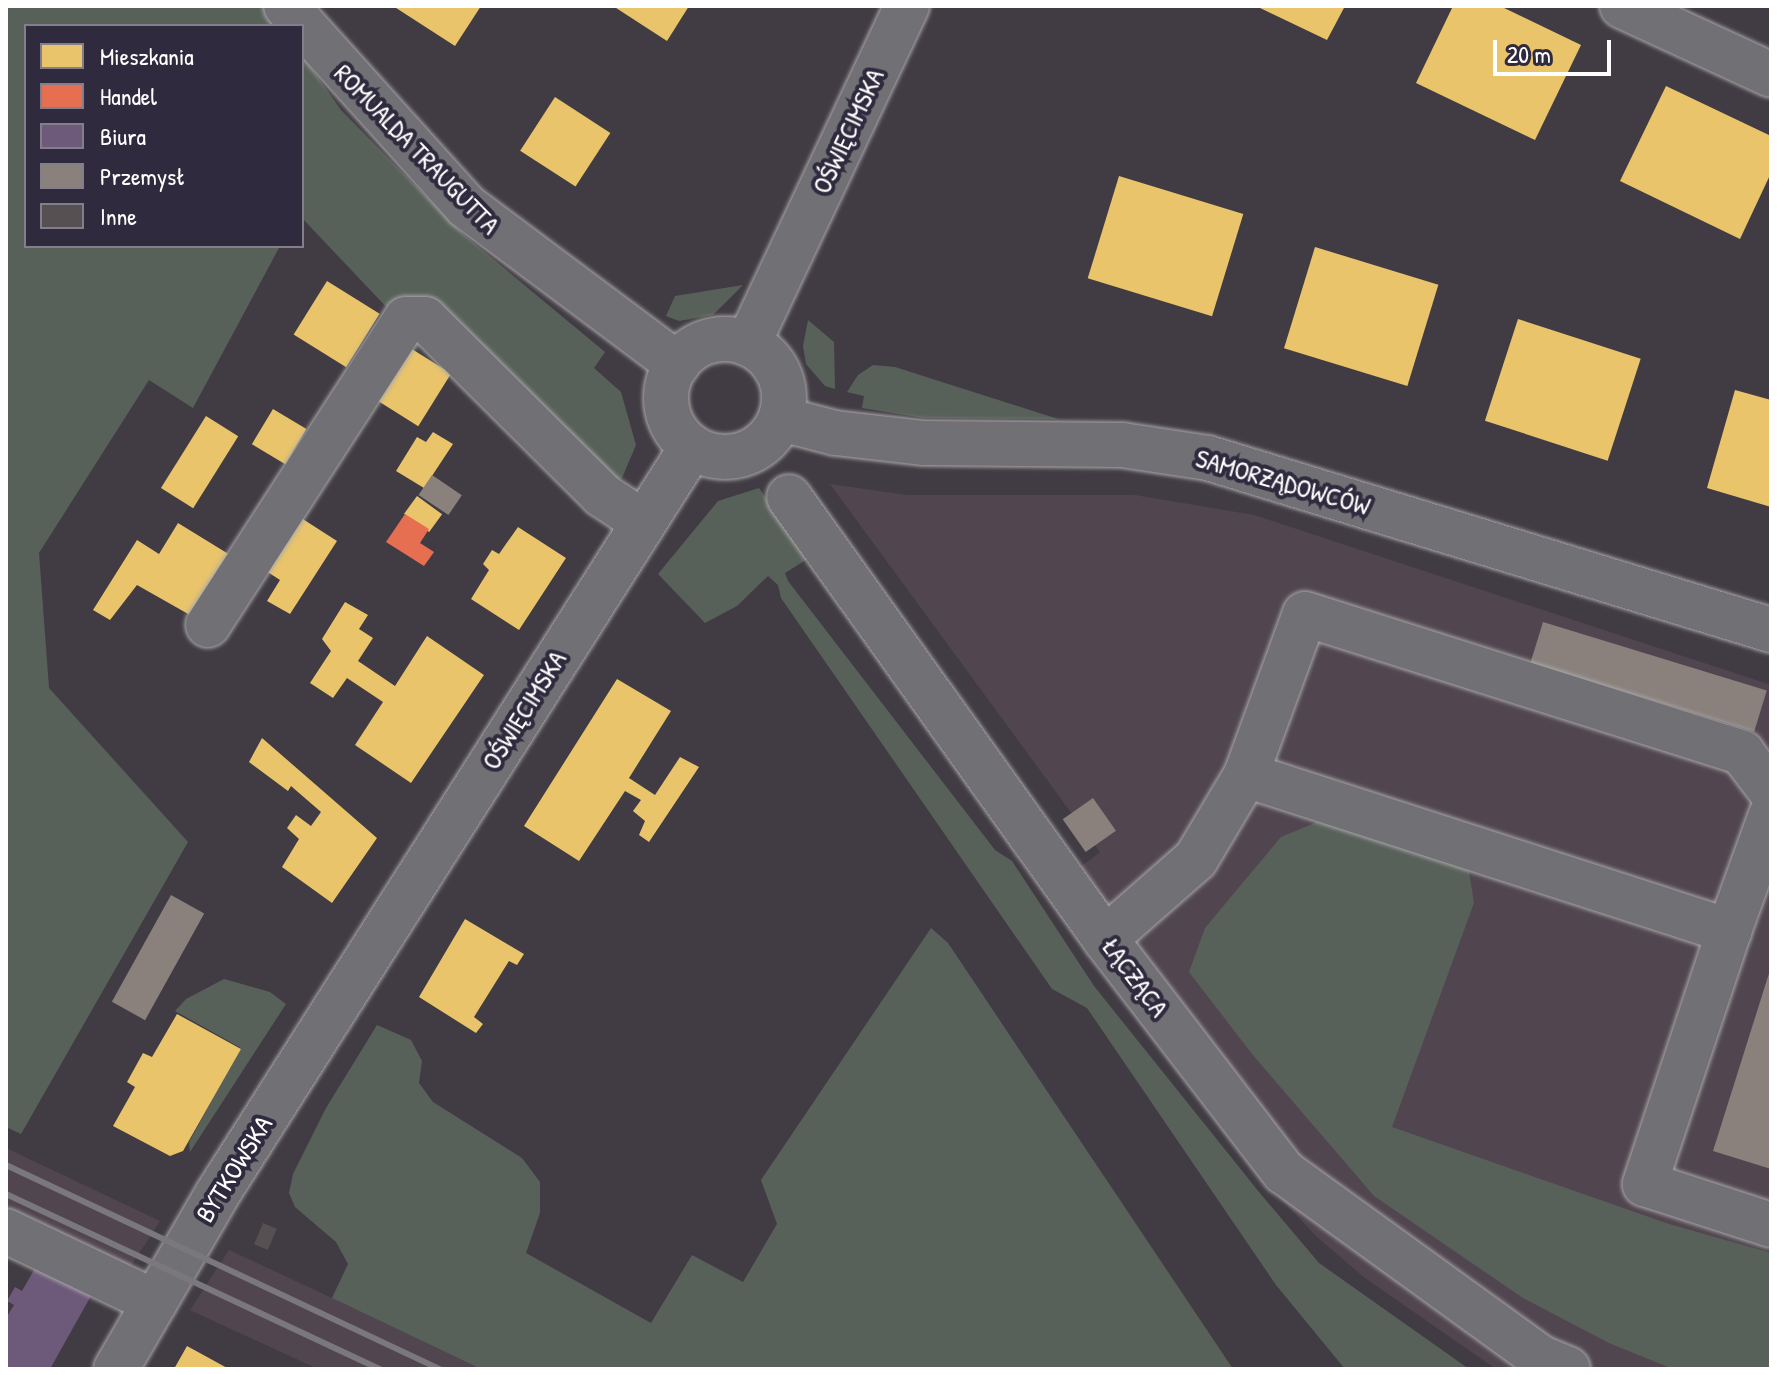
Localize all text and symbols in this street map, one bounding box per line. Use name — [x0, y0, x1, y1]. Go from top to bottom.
legend — [24, 24, 304, 248]
scale bar — [1497, 24, 1615, 74]
text: 20 m — [1507, 38, 1551, 70]
text: Mieszkania — [100, 40, 194, 72]
street label: ROMUALDA TRAUGUTTA — [328, 58, 506, 240]
street label: OŚWIĘCIMSKA — [806, 64, 890, 198]
text: Handel — [100, 80, 157, 112]
text: Biura — [100, 120, 146, 152]
text: Przemysł — [100, 160, 185, 192]
text: Inne — [100, 200, 137, 232]
street label: SAMORZĄDOWCÓW — [1192, 442, 1374, 522]
street label: OŚWIĘCIMSKA — [475, 645, 573, 775]
street label: ŁĄCZĄCA — [1095, 931, 1175, 1023]
street label: BYTKOWSKA — [189, 1110, 279, 1228]

